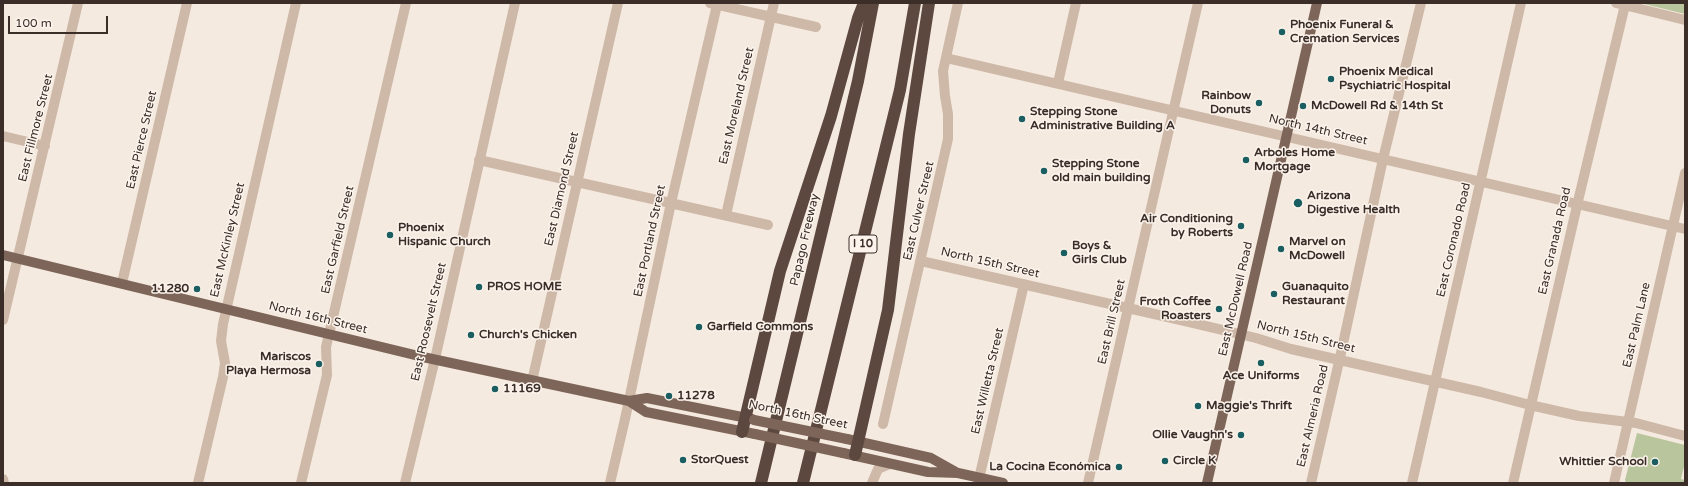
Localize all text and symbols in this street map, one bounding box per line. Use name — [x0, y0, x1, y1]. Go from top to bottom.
scale bar — [10, 8, 110, 34]
text: 100 m — [15, 16, 52, 30]
place label: Phoenix Funeral & Cremation Services — [1290, 18, 1399, 46]
marker: Phoenix Funeral & Cremation Services — [1277, 27, 1287, 37]
street label: East Moreland Street — [717, 46, 757, 166]
place label: Phoenix Medical Psychiatric Hospital — [1339, 65, 1451, 93]
street label: East Fillmore Street — [16, 73, 56, 183]
marker: Phoenix Medical Psychiatric Hospital — [1326, 74, 1336, 84]
street label: East Pierce Street — [124, 89, 160, 191]
place label: Rainbow Donuts — [1201, 89, 1251, 117]
marker: Rainbow Donuts — [1254, 98, 1264, 108]
place label: McDowell Rd & 14th St — [1311, 99, 1443, 113]
marker: McDowell Rd & 14th St — [1298, 101, 1308, 111]
place label: Stepping Stone Administrative Building A — [1030, 105, 1175, 133]
street label: North 14th Street — [1267, 112, 1369, 148]
marker: Stepping Stone Administrative Building A — [1017, 114, 1027, 124]
street label: East Diamond Street — [542, 130, 582, 248]
place label: Arboles Home Mortgage — [1254, 146, 1335, 174]
marker: Arboles Home Mortgage — [1241, 155, 1251, 165]
place label: Stepping Stone old main building — [1052, 157, 1150, 185]
street label: East Culver Street — [901, 160, 937, 262]
marker: Stepping Stone old main building — [1039, 166, 1049, 176]
street label: East McKinley Street — [208, 181, 248, 299]
street label: East Coronado Road — [1434, 181, 1474, 299]
street label: East Portland Street — [631, 184, 669, 298]
street label: East Garfield Street — [319, 185, 357, 295]
street label: East Granada Road — [1536, 186, 1574, 296]
place label: Arizona Digestive Health — [1307, 189, 1400, 217]
street label: Papago Freeway — [787, 192, 823, 288]
marker: Arizona Digestive Health — [1292, 197, 1304, 209]
place label: Air Conditioning by Roberts — [1140, 212, 1233, 240]
place label: Phoenix Hispanic Church — [398, 221, 491, 249]
marker: Air Conditioning by Roberts — [1236, 221, 1246, 231]
marker: Phoenix Hispanic Church — [385, 230, 395, 240]
road number: I 10 — [849, 235, 877, 253]
place label: Marvel on McDowell — [1289, 235, 1346, 263]
place label: Boys & Girls Club — [1072, 239, 1127, 267]
street label: East McDowell Road — [1216, 240, 1256, 358]
marker: Marvel on McDowell — [1276, 244, 1286, 254]
street label: North 15th Street — [939, 245, 1041, 281]
marker: Boys & Girls Club — [1059, 248, 1069, 258]
street label: East Roosevelt Street — [408, 261, 450, 383]
street label: East Brill Street — [1095, 278, 1129, 366]
place label: PROS HOME — [487, 280, 562, 294]
place label: Guanaquito Restaurant — [1282, 280, 1349, 308]
street label: East Palm Lane — [1620, 281, 1654, 369]
place label: 11280 — [151, 282, 189, 296]
marker: PROS HOME — [474, 282, 484, 292]
marker: 11280 — [192, 284, 202, 294]
marker: Guanaquito Restaurant — [1269, 289, 1279, 299]
place label: Froth Coffee Roasters — [1139, 295, 1211, 323]
street label: North 16th Street — [267, 299, 369, 337]
marker: Froth Coffee Roasters — [1214, 304, 1224, 314]
street label: North 15th Street — [1255, 318, 1357, 356]
place label: Garfield Commons — [707, 320, 813, 334]
marker: Garfield Commons — [694, 322, 704, 332]
street label: East Willetta Street — [969, 326, 1007, 436]
place label: Church's Chicken — [479, 328, 577, 342]
marker: Church's Chicken — [466, 330, 476, 340]
place label: Mariscos Playa Hermosa — [226, 350, 311, 378]
marker: Ace Uniforms — [1256, 358, 1266, 368]
marker: Mariscos Playa Hermosa — [314, 359, 324, 369]
street label: East Almeria Road — [1294, 363, 1332, 469]
place label: Ace Uniforms — [1222, 369, 1300, 383]
place label: 11169 — [503, 382, 541, 396]
marker: 11169 — [490, 384, 500, 394]
place label: 11278 — [677, 389, 715, 403]
marker: 11278 — [664, 391, 674, 401]
street label: North 16th Street — [747, 397, 849, 433]
place label: Maggie's Thrift — [1206, 399, 1292, 413]
marker: Maggie's Thrift — [1193, 401, 1203, 411]
place label: Ollie Vaughn's — [1152, 428, 1233, 442]
marker: Ollie Vaughn's — [1236, 430, 1246, 440]
place label: StorQuest — [691, 453, 749, 467]
place label: Circle K — [1173, 454, 1216, 468]
marker: StorQuest — [678, 455, 688, 465]
place label: Whittier School — [1559, 455, 1647, 469]
marker: Circle K — [1160, 456, 1170, 466]
marker: Whittier School — [1650, 457, 1660, 467]
place label: La Cocina Económica — [989, 460, 1111, 474]
marker: La Cocina Económica — [1114, 462, 1124, 472]

